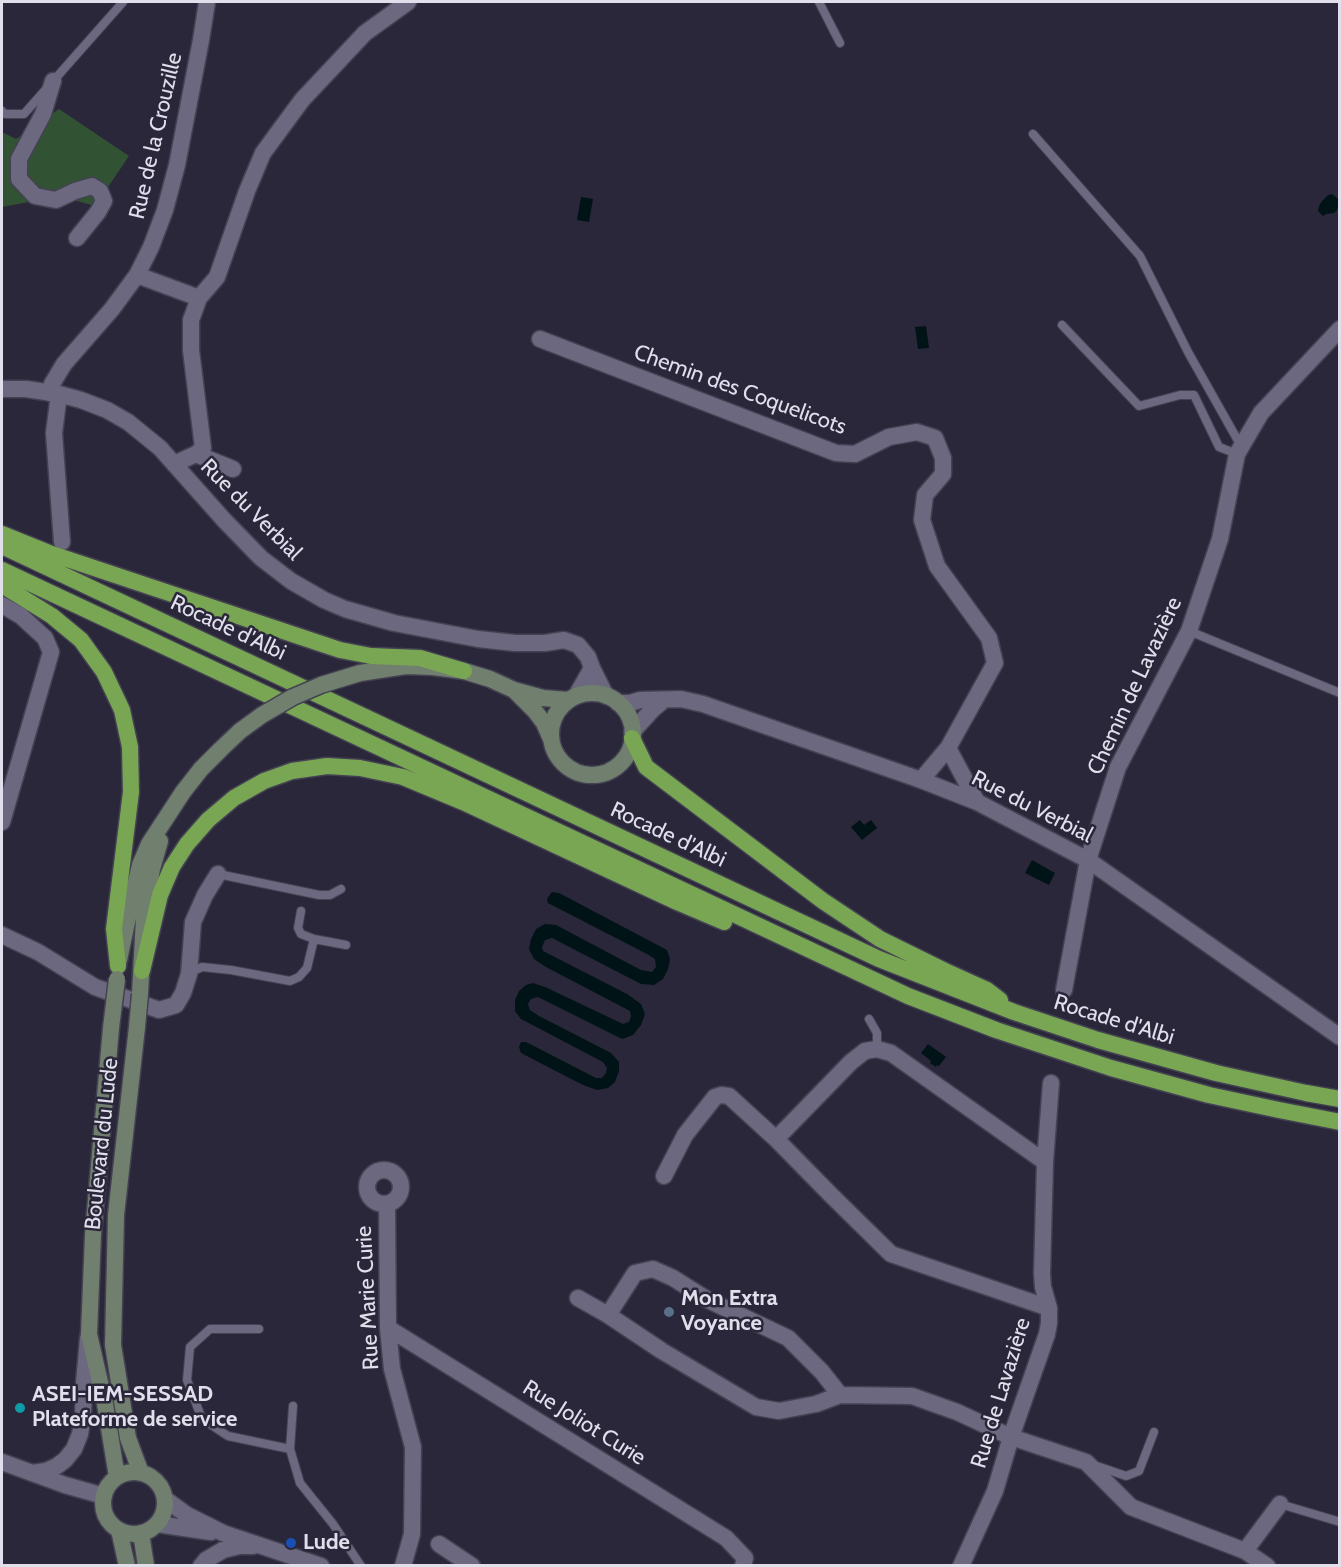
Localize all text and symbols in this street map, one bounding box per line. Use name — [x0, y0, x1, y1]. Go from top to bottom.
street label: Rue de la Crouzille — [124, 50, 188, 222]
street label: Chemin des Coquelicots — [630, 339, 850, 441]
street label: Rue du Verbial — [195, 454, 307, 566]
street label: Rocade d'Albi — [166, 590, 290, 666]
street label: Chemin de Lavazière — [1082, 593, 1188, 779]
street label: Rue du Verbial — [967, 765, 1097, 849]
street label: Rocade d'Albi — [606, 797, 730, 873]
street label: Rocade d'Albi — [1051, 989, 1177, 1051]
street label: Boulevard du Lude — [80, 1057, 124, 1231]
street label: Rue Marie Curie — [351, 1225, 385, 1371]
place label: Mon Extra Voyance — [681, 1286, 778, 1338]
marker: Mon Extra Voyance — [662, 1305, 676, 1319]
street label: Rue de Lavazière — [966, 1315, 1036, 1471]
street label: Rue Joliot Curie — [518, 1375, 650, 1471]
place label: ASEI-IEM-SESSAD Plateforme de service — [32, 1382, 237, 1434]
marker: ASEI-IEM-SESSAD Plateforme de service — [13, 1401, 27, 1415]
place label: Lude — [303, 1530, 350, 1556]
marker: Lude — [284, 1536, 298, 1550]

